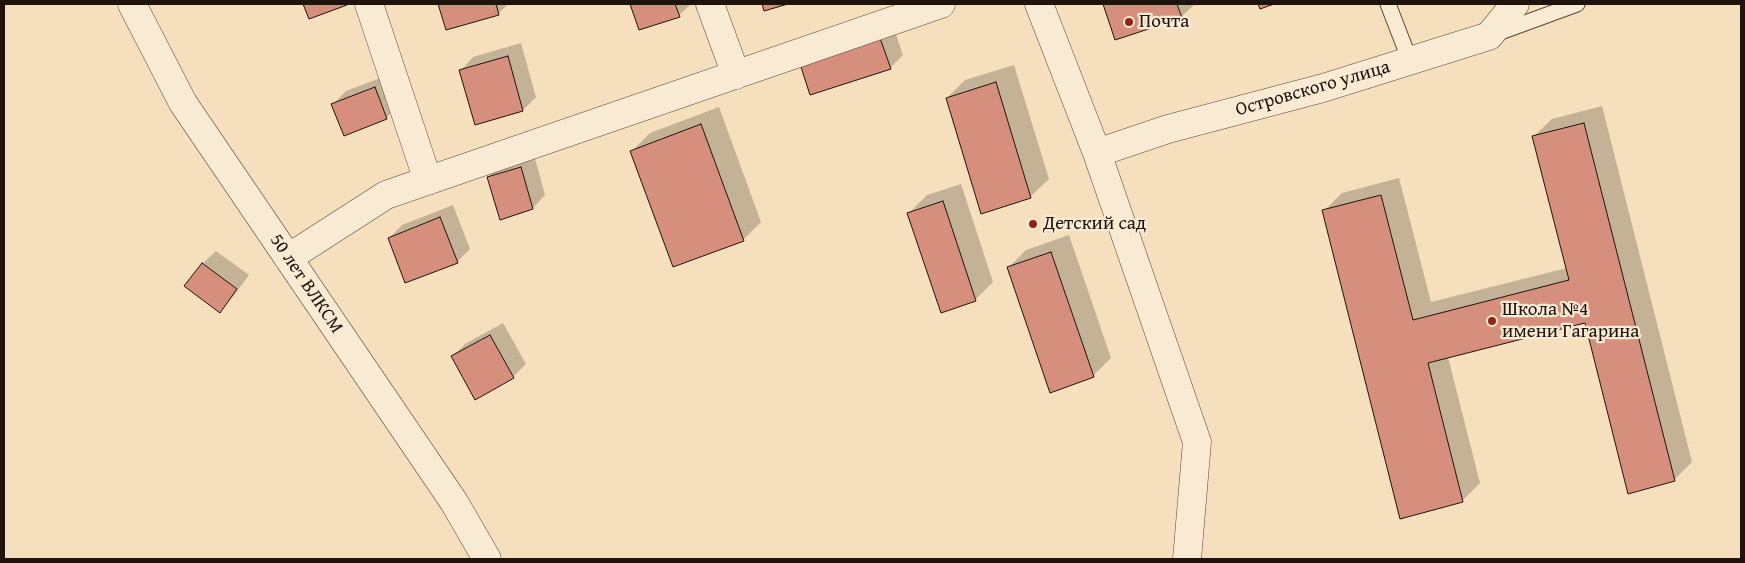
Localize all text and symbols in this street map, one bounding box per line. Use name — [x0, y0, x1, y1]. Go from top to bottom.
place label: Почта — [1139, 11, 1189, 33]
marker: Почта — [1123, 16, 1135, 28]
street label: Островского улица — [1233, 56, 1393, 122]
place label: Детский сад — [1043, 213, 1146, 235]
marker: Детский сад — [1027, 218, 1039, 230]
street label: 50 лет ВЛКСМ — [264, 230, 348, 338]
place label: Школа №4 имени Гагарина — [1502, 299, 1639, 343]
marker: Школа №4 имени Гагарина — [1486, 315, 1498, 327]

